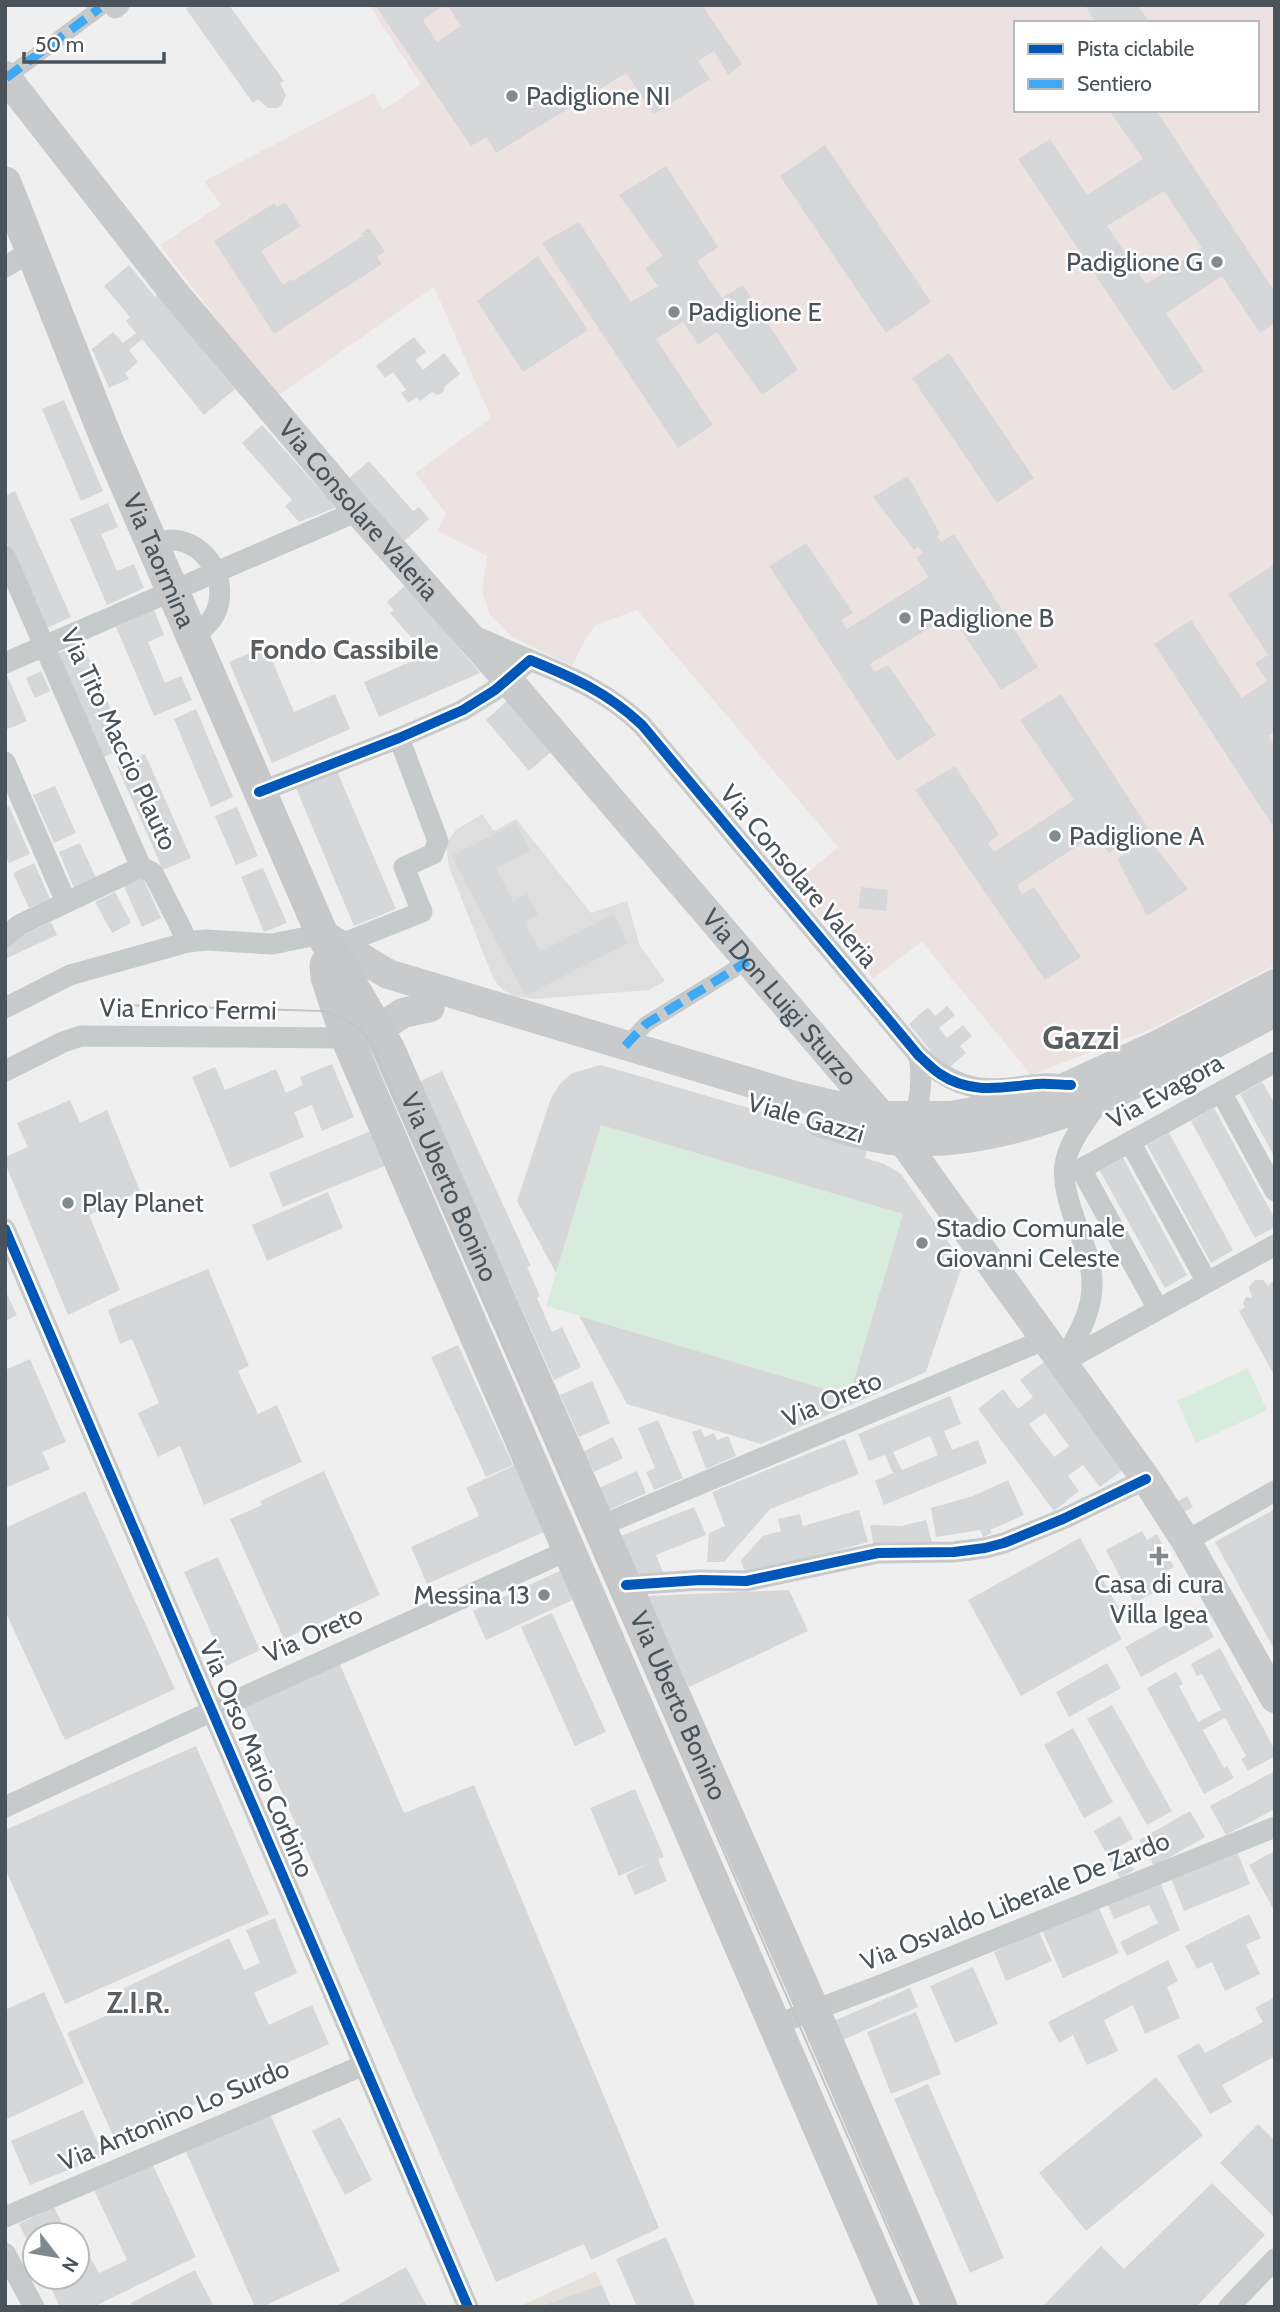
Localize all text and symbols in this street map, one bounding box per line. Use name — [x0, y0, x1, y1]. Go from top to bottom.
scale bar — [24, 21, 164, 65]
legend — [1014, 21, 1259, 112]
text: 50 m — [35, 32, 84, 57]
text: Pista ciclabile — [1077, 36, 1194, 61]
text: Sentiero — [1077, 71, 1152, 96]
place label: Padiglione NI — [526, 80, 670, 112]
marker: Padiglione NI — [504, 88, 520, 104]
place label: Padiglione G — [1066, 246, 1203, 278]
marker: Padiglione G — [1209, 254, 1225, 270]
place label: Padiglione E — [688, 296, 822, 328]
marker: Padiglione E — [666, 304, 682, 320]
street label: Via Consolare Valeria — [272, 413, 446, 607]
street label: Via Taormina — [116, 488, 203, 633]
place label: Padiglione B — [919, 602, 1054, 634]
marker: Padiglione B — [897, 610, 913, 626]
street label: Via Tito Maccio Plauto — [54, 623, 184, 855]
district label: Fondo Cassibile — [249, 632, 439, 666]
street label: Via Consolare Valeria — [713, 778, 885, 974]
place label: Padiglione A — [1069, 820, 1205, 852]
marker: Padiglione A — [1047, 828, 1063, 844]
street label: Via Don Luigi Sturzo — [695, 902, 864, 1092]
street label: Via Enrico Fermi — [99, 991, 277, 1027]
district label: Gazzi — [1042, 1017, 1120, 1057]
street label: Via Evagora — [1101, 1046, 1229, 1136]
street label: Viale Gazzi — [744, 1086, 868, 1150]
street label: Via Uberto Bonino — [394, 1088, 505, 1286]
place label: Play Planet — [82, 1187, 204, 1219]
marker: Play Planet — [60, 1195, 76, 1211]
place label: Stadio Comunale Giovanni Celeste — [936, 1212, 1125, 1274]
marker: Stadio Comunale Giovanni Celeste — [914, 1235, 930, 1251]
street label: Via Oreto — [777, 1364, 887, 1434]
marker: Casa di cura Villa Igea — [1149, 1546, 1169, 1566]
place label: Casa di cura Villa Igea — [1094, 1568, 1224, 1630]
place label: Messina 13 — [413, 1579, 530, 1611]
marker: Messina 13 — [536, 1587, 552, 1603]
street label: Via Oreto — [259, 1598, 367, 1670]
street label: Via Uberto Bonino — [623, 1606, 734, 1805]
street label: Via Orso Mario Corbino — [193, 1636, 321, 1882]
street label: Via Osvaldo Liberale De Zardo — [856, 1824, 1174, 1978]
district label: Z.I.R. — [106, 1984, 170, 2021]
street label: Via Antonino Lo Surdo — [54, 2052, 294, 2178]
north arrow — [21, 2221, 91, 2291]
text: N — [57, 2253, 83, 2276]

